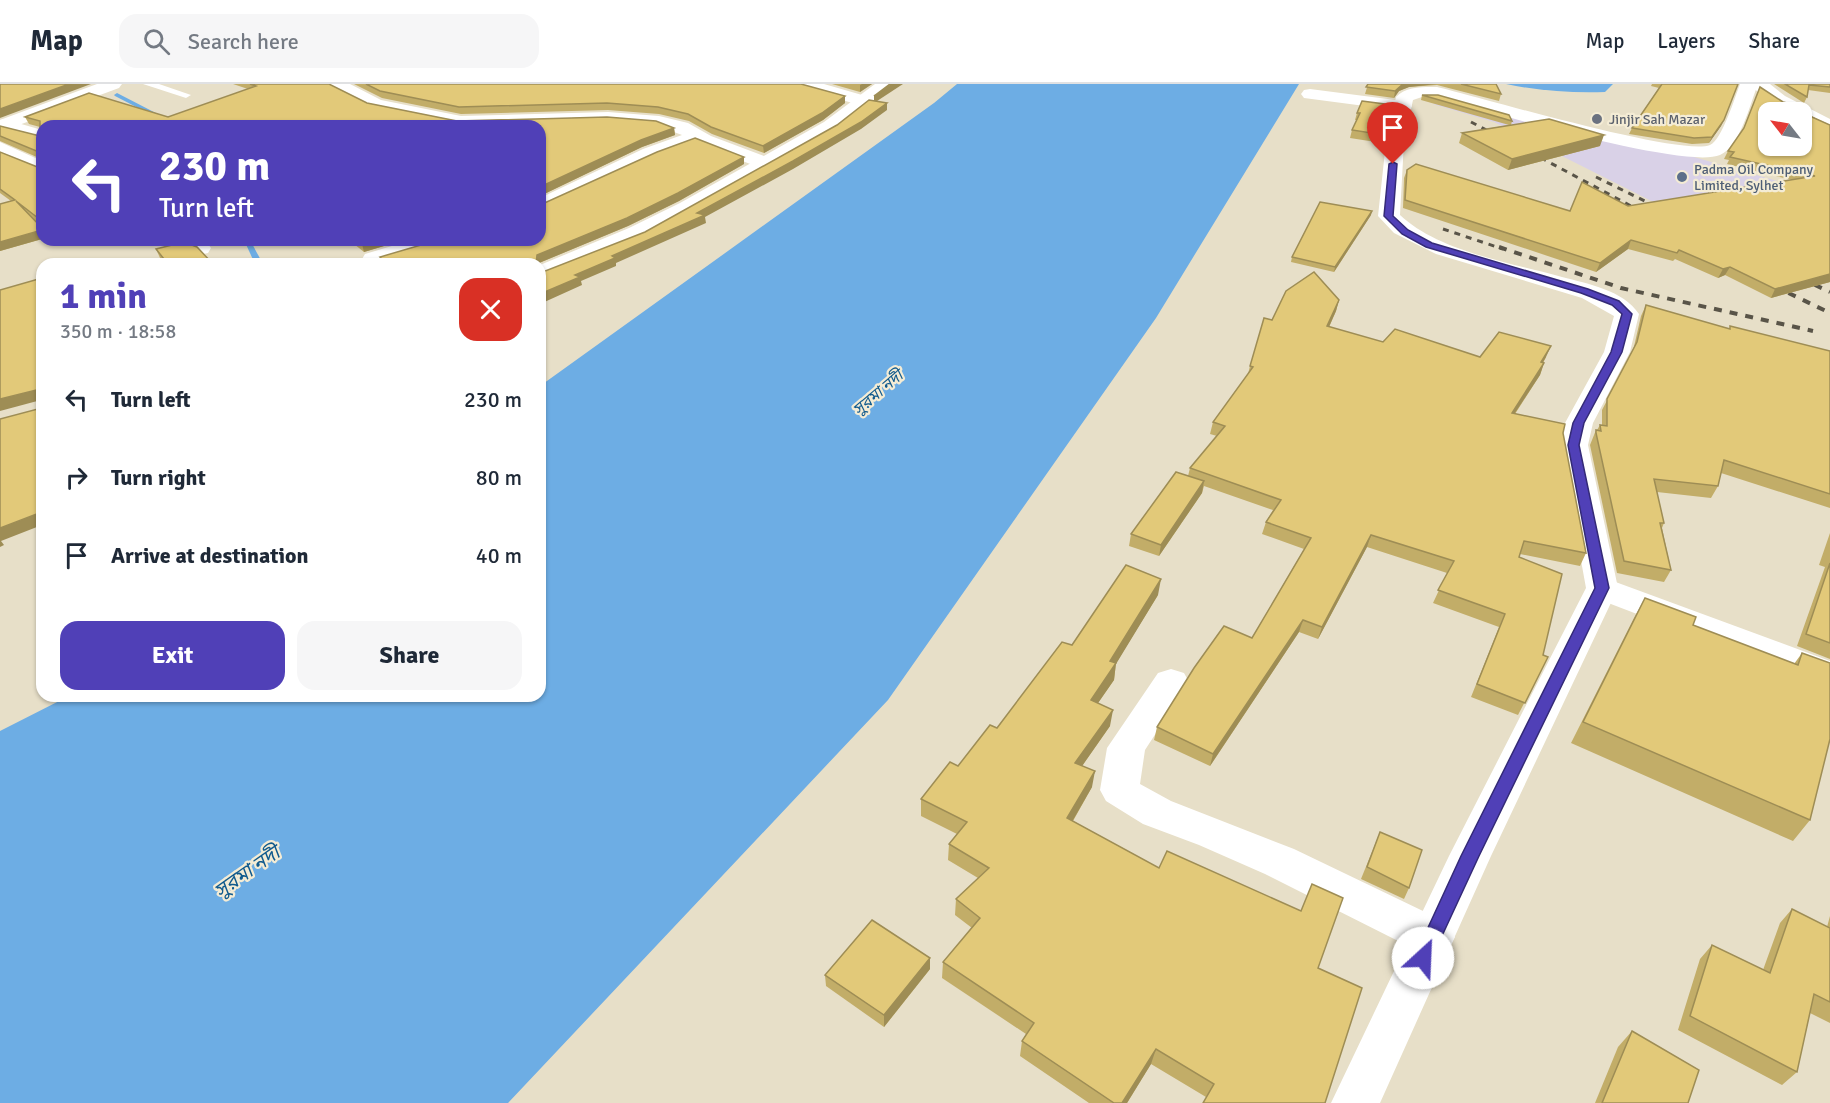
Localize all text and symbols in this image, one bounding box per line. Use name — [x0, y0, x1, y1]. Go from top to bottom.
search box — [119, 14, 539, 68]
text: Map — [30, 24, 83, 58]
icon: search — [140, 25, 173, 58]
text: Search here — [188, 28, 299, 55]
text: Map — [1586, 28, 1624, 54]
text: Layers — [1657, 28, 1715, 54]
text: Share — [1748, 28, 1800, 54]
pin — [1367, 102, 1418, 164]
north arrow — [1758, 102, 1812, 156]
map controls — [1758, 102, 1812, 156]
icon: arrive — [1376, 111, 1409, 144]
place label: Jinjir Sah Mazar — [1609, 111, 1706, 128]
marker: Jinjir Sah Mazar — [1590, 112, 1604, 126]
text: 230 m — [159, 141, 270, 192]
icon: left — [60, 144, 138, 222]
place label: Padma Oil Company Limited, Sylhet — [1694, 161, 1813, 194]
marker: Padma Oil Company Limited, Sylhet — [1675, 170, 1689, 184]
text: Turn left — [159, 192, 254, 225]
text: 1 min — [60, 274, 147, 319]
button: close — [459, 278, 522, 341]
text: 350 m · 18:58 — [60, 319, 176, 344]
water label: সুরমা নদী — [849, 364, 909, 420]
icon: left — [60, 383, 93, 416]
text: Turn left — [111, 386, 191, 413]
text: 230 m — [464, 386, 522, 413]
icon: right — [60, 461, 93, 494]
text: Turn right — [111, 464, 206, 491]
text: 80 m — [476, 464, 522, 491]
icon: arrive — [60, 539, 93, 572]
text: Arrive at destination — [111, 542, 308, 569]
text: 40 m — [476, 542, 522, 569]
button: Exit — [60, 621, 285, 690]
button: Share — [297, 621, 522, 690]
water label: সুরমা নদী — [209, 838, 288, 904]
position arrow — [1391, 926, 1455, 990]

